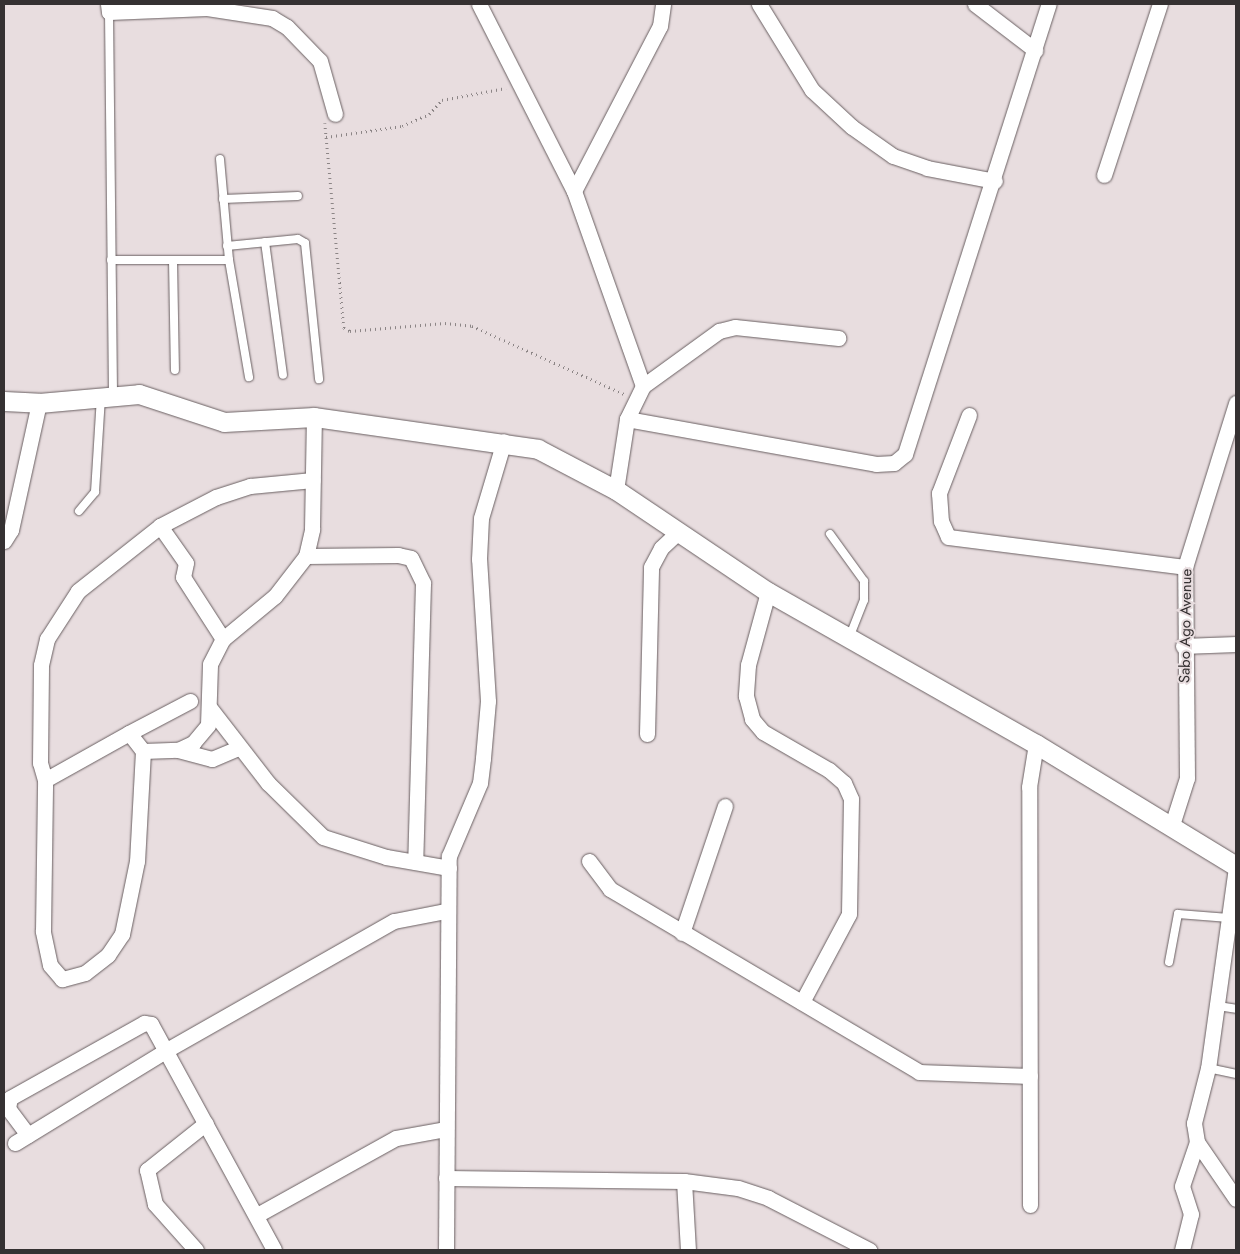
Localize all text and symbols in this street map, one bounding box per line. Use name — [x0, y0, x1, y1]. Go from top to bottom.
street label: Sabo Ago Avenue — [1176, 569, 1196, 683]

